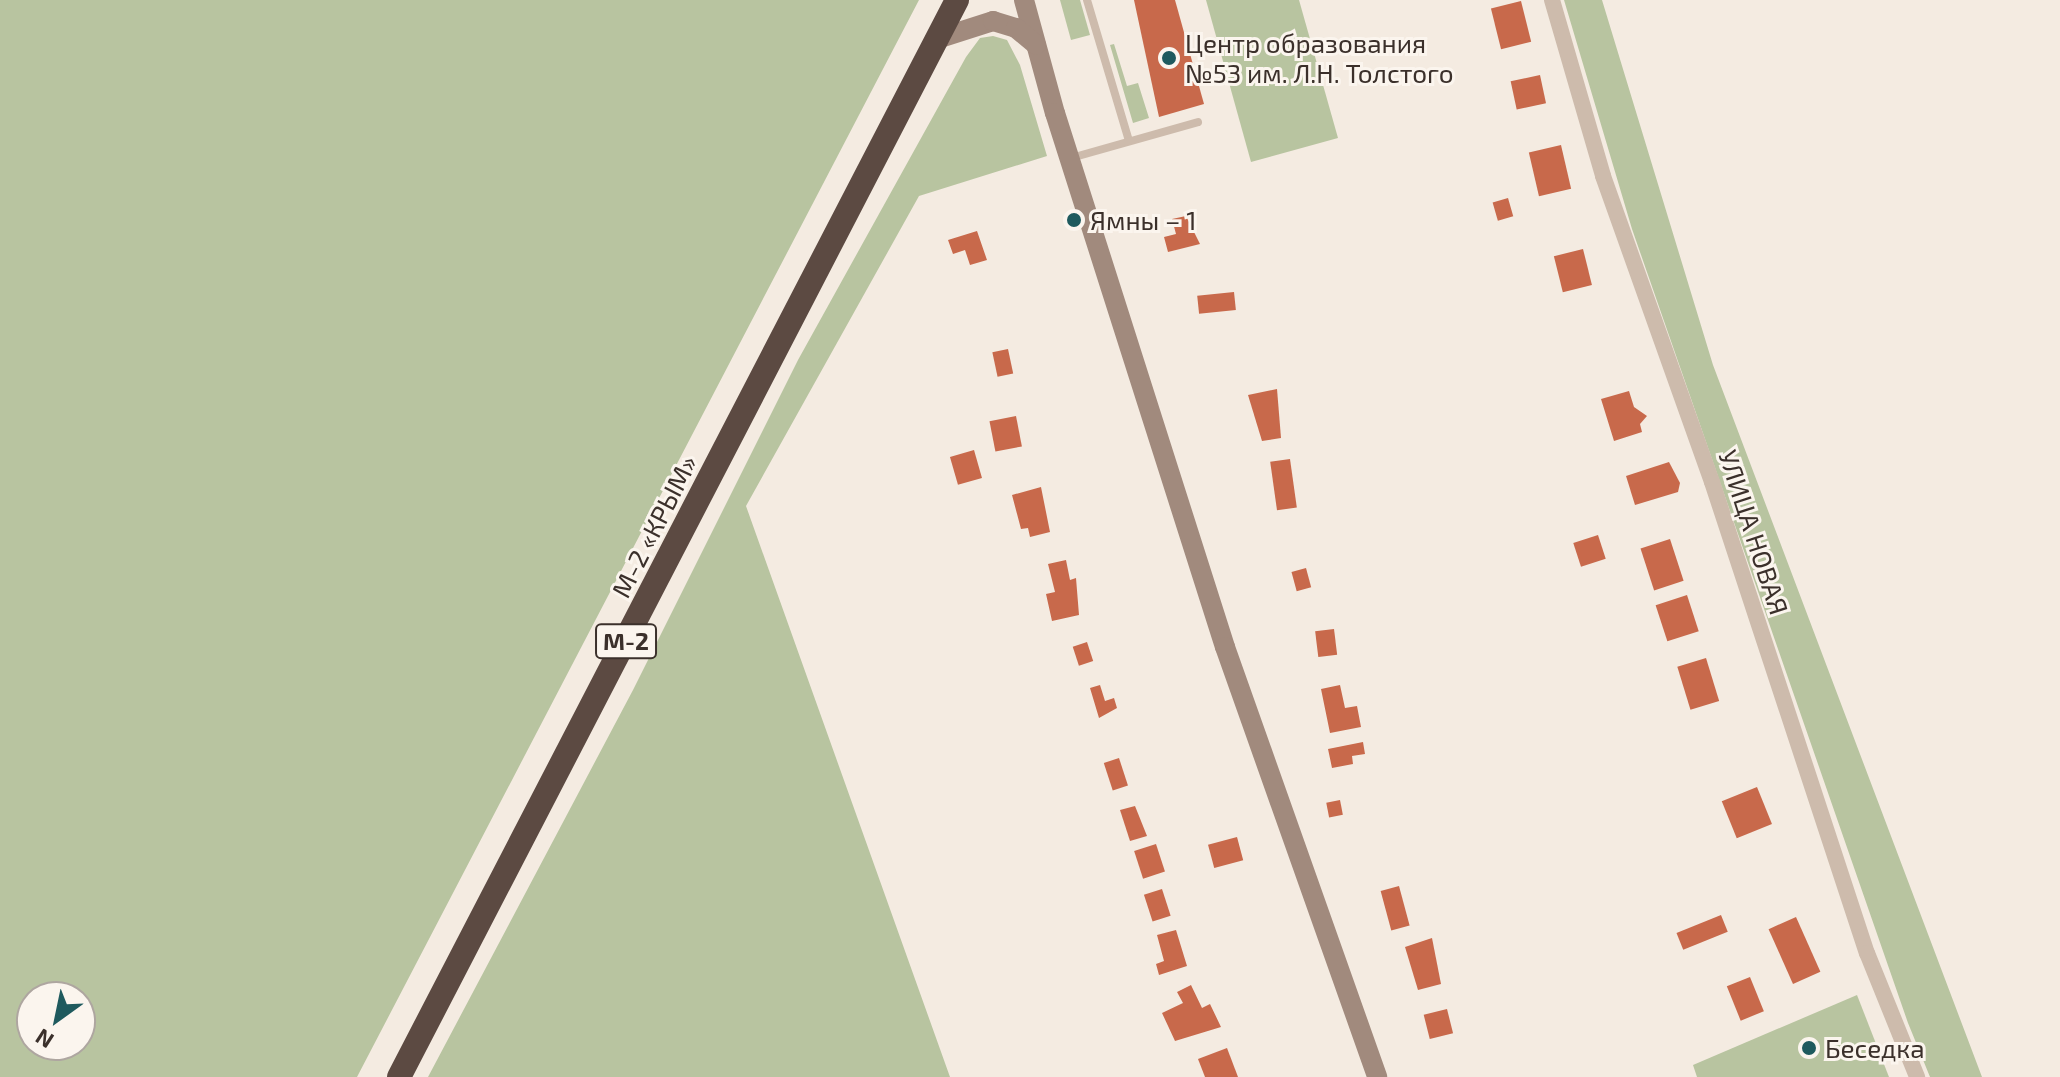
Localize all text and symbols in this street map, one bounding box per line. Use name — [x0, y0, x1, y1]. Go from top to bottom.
place label: Центр образования №53 им. Л.Н. Толстого — [1185, 27, 1454, 88]
marker: Центр образования №53 им. Л.Н. Толстого — [1160, 49, 1178, 67]
place label: Ямны – 1 — [1090, 204, 1197, 236]
marker: Ямны – 1 — [1065, 211, 1083, 229]
street label: УЛИЦА НОВАЯ — [1713, 446, 1795, 618]
street label: М-2 «КРЫМ» — [605, 449, 703, 603]
road number: М-2 — [594, 621, 658, 661]
north arrow — [16, 981, 96, 1061]
text: N — [30, 1024, 58, 1055]
place label: Беседка — [1825, 1032, 1925, 1064]
marker: Беседка — [1800, 1039, 1818, 1057]

